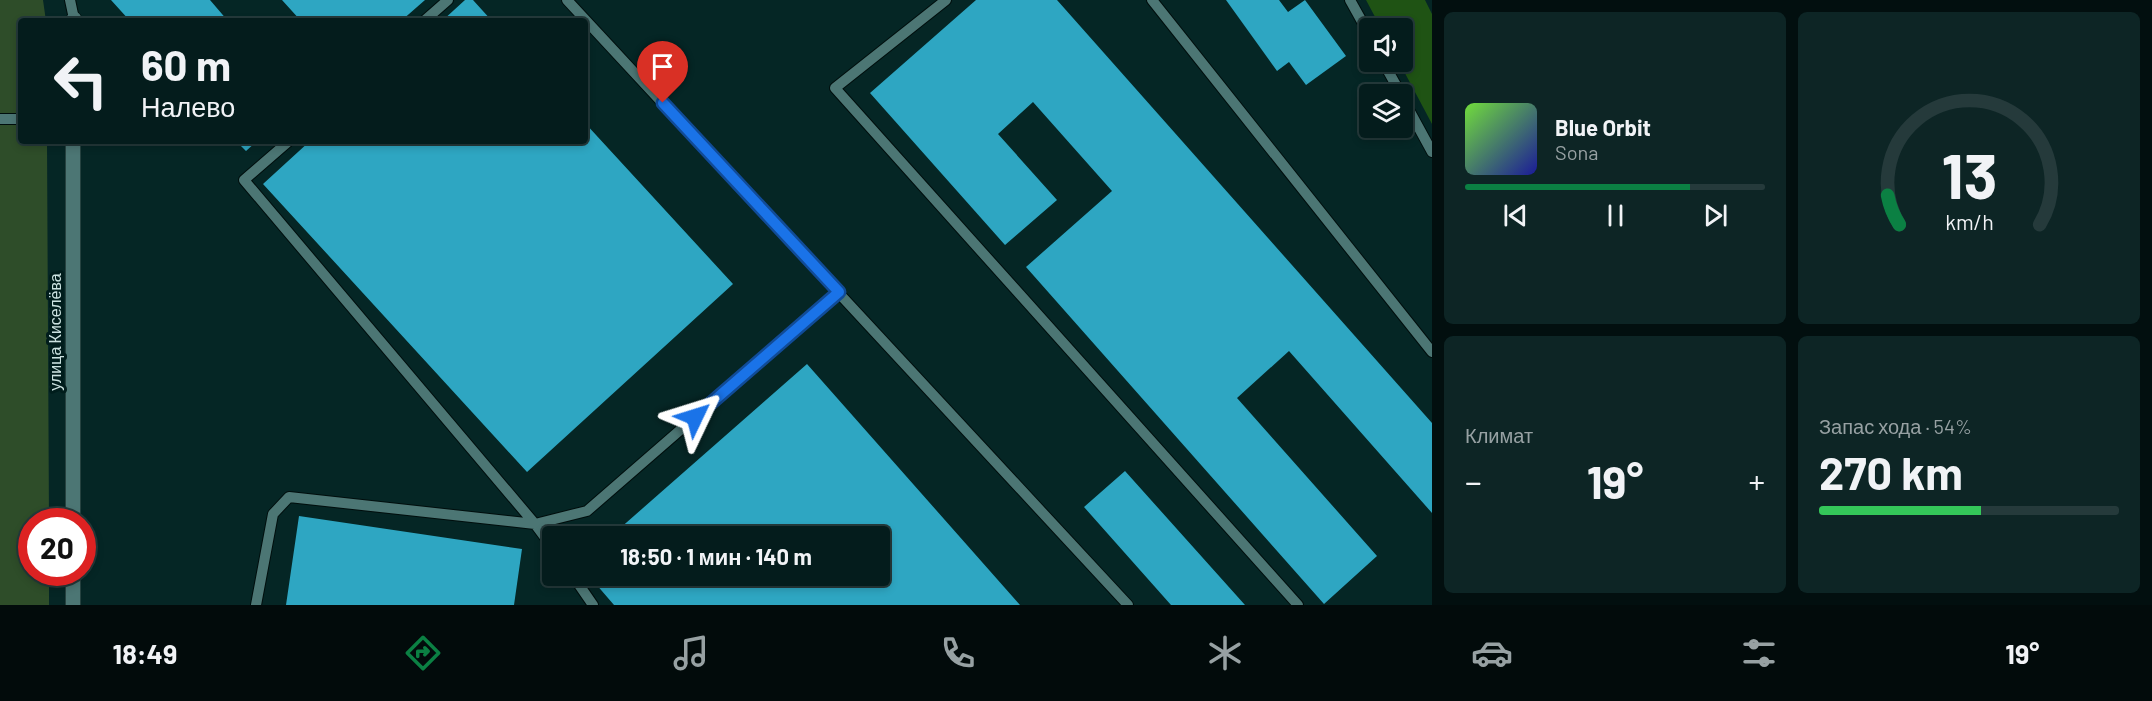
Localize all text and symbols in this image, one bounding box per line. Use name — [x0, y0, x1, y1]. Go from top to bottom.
map controls — [1359, 18, 1413, 138]
button: sound — [1359, 18, 1413, 72]
text: 60 m — [141, 39, 231, 89]
pin — [637, 41, 688, 103]
icon: left — [42, 42, 120, 120]
icon: arrive — [646, 50, 679, 83]
button: layers — [1359, 84, 1413, 138]
text: Налево — [141, 90, 235, 122]
text: Blue Orbit — [1555, 114, 1651, 140]
text: 13 — [1941, 137, 1997, 211]
text: Sona — [1555, 140, 1599, 164]
icon: previous — [1499, 199, 1532, 232]
icon: pause — [1599, 199, 1632, 232]
icon: next — [1699, 199, 1732, 232]
text: km/h — [1945, 209, 1993, 234]
street label: улица Киселёва — [45, 273, 64, 391]
position arrow — [663, 385, 727, 449]
text: Запас хода · 54% — [1819, 414, 1972, 438]
text: Климат — [1465, 423, 1533, 447]
text: 270 km — [1819, 445, 1963, 499]
text: 19° — [1587, 454, 1643, 508]
text: − — [1465, 461, 1482, 501]
text: + — [1749, 461, 1765, 501]
speed limit sign: 20 — [18, 508, 96, 586]
text: 18:50 · 1 мин · 140 m — [620, 543, 812, 569]
icon: directions — [402, 632, 444, 674]
icon: music — [670, 632, 712, 674]
icon: phone — [937, 632, 979, 674]
icon: climate — [1204, 632, 1246, 674]
icon: car — [1471, 632, 1513, 674]
icon: filters — [1738, 632, 1780, 674]
text: 18:49 — [113, 637, 177, 669]
text: 19° — [2005, 637, 2039, 669]

